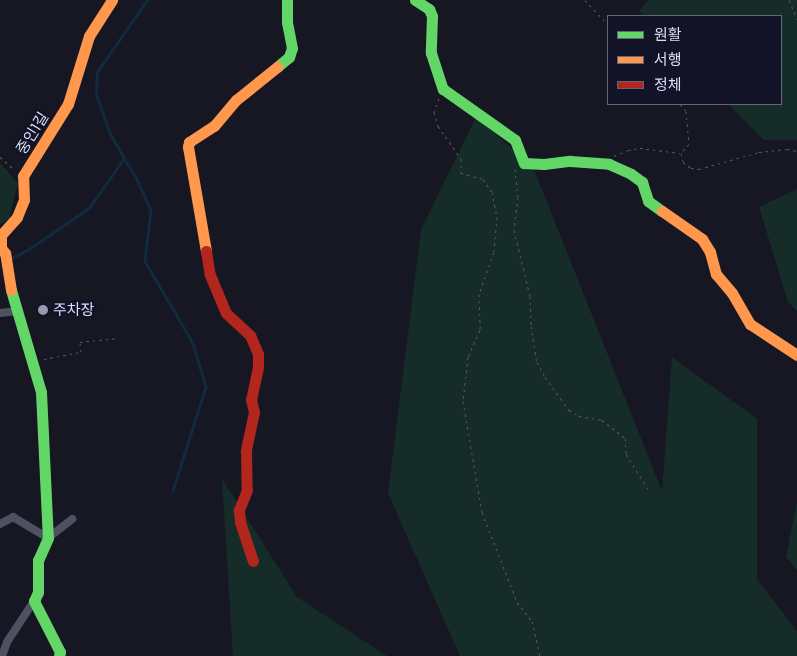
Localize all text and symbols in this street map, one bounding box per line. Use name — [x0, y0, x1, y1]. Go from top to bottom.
legend — [607, 15, 782, 105]
text: 원활 — [654, 24, 682, 45]
text: 서행 — [654, 49, 682, 70]
text: 정체 — [654, 74, 682, 95]
street label: 중인1길 — [12, 109, 52, 157]
place label: 주차장 — [53, 301, 94, 319]
marker: 주차장 — [37, 304, 49, 316]

